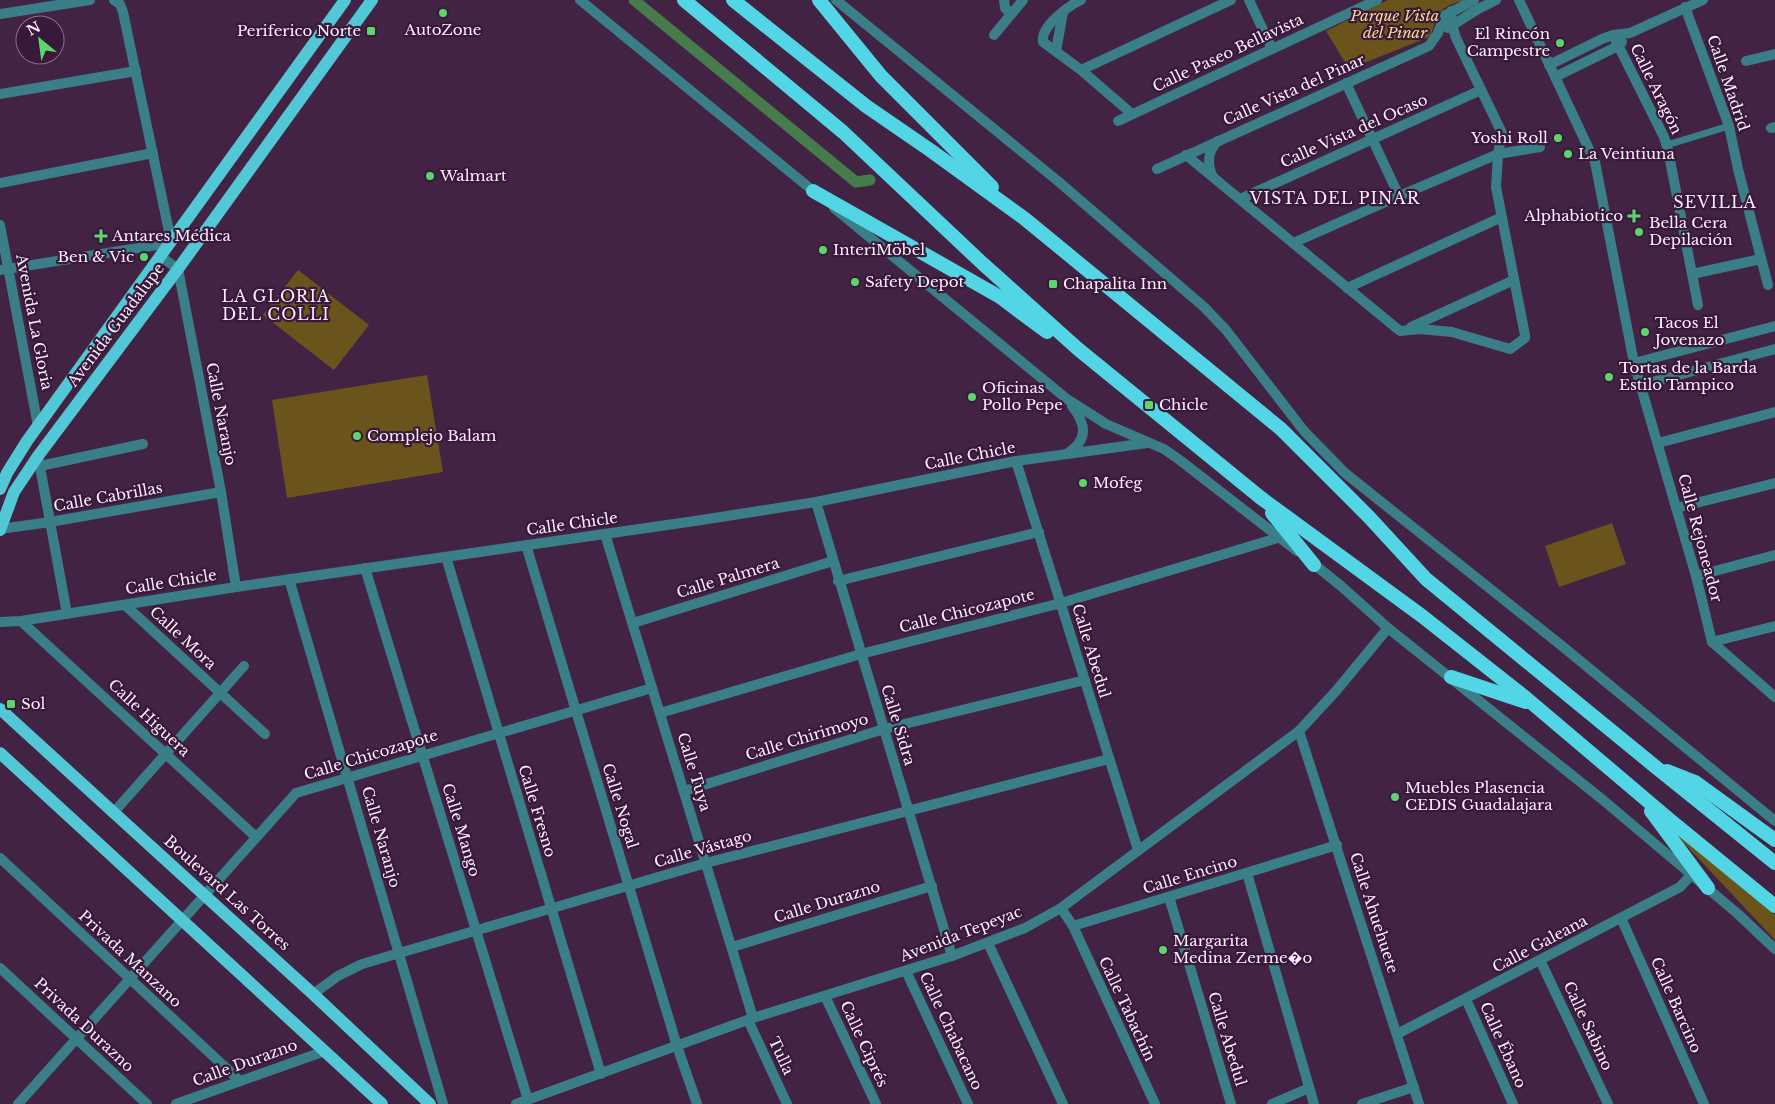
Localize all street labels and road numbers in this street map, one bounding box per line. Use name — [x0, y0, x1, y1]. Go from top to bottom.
street label: Calle Paseo Bellavista — [1150, 9, 1307, 96]
street label: Calle Madrid — [1703, 32, 1754, 133]
street label: Calle Aragón — [1626, 40, 1687, 137]
street label: Calle Vista del Pinar — [1220, 49, 1368, 129]
street label: Calle Vista del Ocaso — [1277, 89, 1431, 172]
street label: Avenida La Gloria — [12, 251, 57, 392]
street label: Avenida Guadalupe — [62, 259, 168, 391]
street label: Calle Naranjo — [202, 361, 241, 467]
street label: Calle Chicle — [923, 437, 1017, 474]
street label: Calle Rejoneador — [1674, 472, 1727, 605]
street label: Calle Cabrillas — [52, 478, 164, 515]
street label: Calle Chicle — [525, 508, 619, 539]
street label: Calle Palmera — [674, 553, 782, 602]
street label: Calle Chicle — [124, 565, 218, 598]
street label: Calle Chicozapote — [897, 584, 1037, 637]
street label: Calle Abedul — [1068, 601, 1115, 700]
street label: Calle Mora — [146, 602, 221, 674]
street label: Calle Higuera — [104, 675, 195, 761]
street label: Calle Sidra — [877, 682, 920, 768]
street label: Calle Chirimoyo — [743, 709, 871, 764]
street label: Calle Chicozapote — [302, 725, 440, 784]
street label: Calle Tuya — [673, 730, 716, 814]
street label: Calle Nogal — [599, 761, 642, 851]
street label: Calle Fresno — [514, 762, 561, 859]
street label: Calle Mango — [438, 781, 485, 879]
street label: Calle Naranjo — [358, 784, 405, 890]
street label: Calle Vástago — [652, 825, 754, 872]
street label: Boulevard Las Torres — [160, 831, 294, 954]
street label: Calle Ahuehuete — [1346, 850, 1403, 976]
street label: Calle Encino — [1140, 851, 1239, 898]
street label: Calle Durazno — [771, 876, 883, 927]
street label: Avenida Tepeyac — [896, 902, 1024, 966]
street label: Privada Manzano — [75, 906, 186, 1011]
street label: Calle Galeana — [1489, 910, 1591, 977]
street label: Calle Tabachín — [1095, 953, 1160, 1064]
street label: Calle Barcino — [1647, 954, 1706, 1056]
street label: Calle Chabacano — [916, 969, 987, 1093]
street label: Privada Durazno — [30, 973, 138, 1076]
street label: Calle Sabino — [1560, 978, 1617, 1073]
street label: Calle Abedul — [1204, 989, 1251, 1088]
street label: Calle Ciprés — [836, 998, 893, 1090]
street label: Calle Ébano — [1476, 999, 1531, 1091]
street label: Tulla — [765, 1034, 799, 1078]
street label: Calle Durazno — [190, 1035, 300, 1090]

